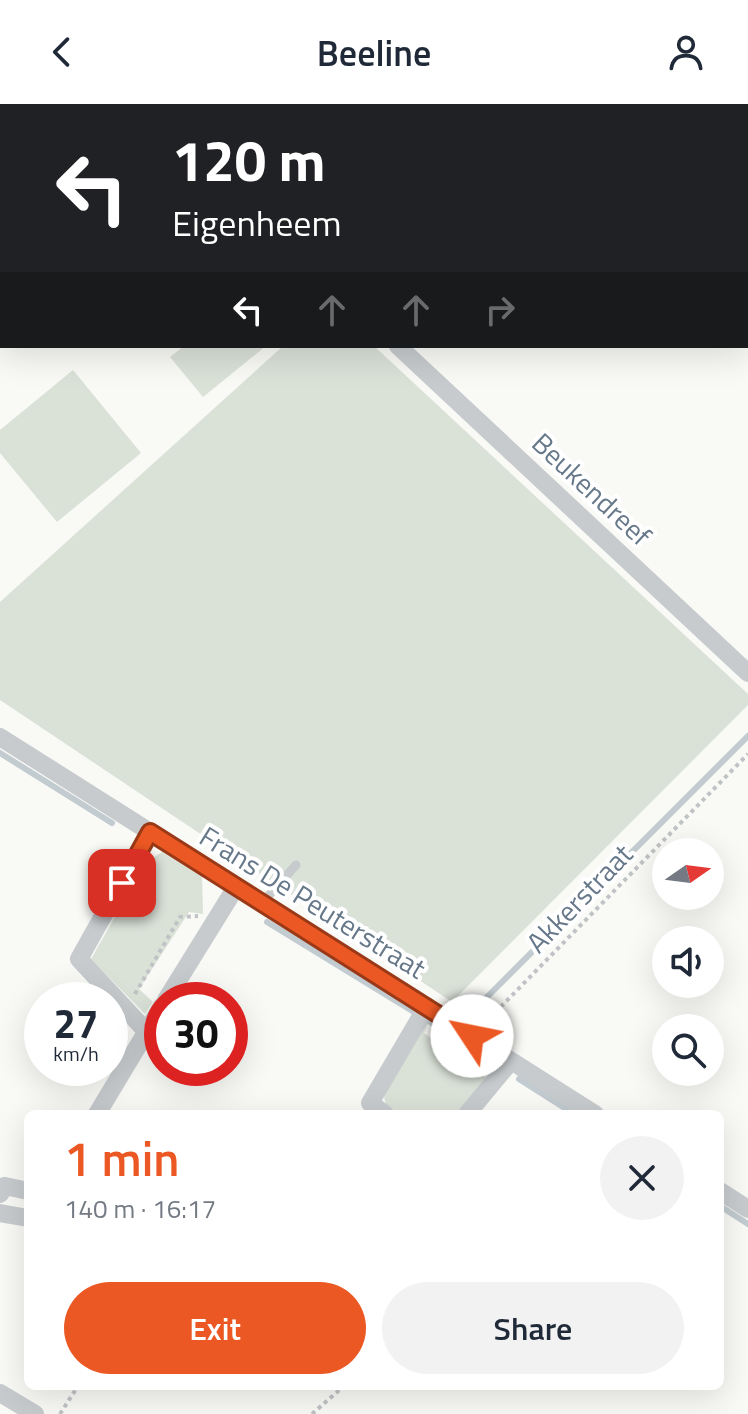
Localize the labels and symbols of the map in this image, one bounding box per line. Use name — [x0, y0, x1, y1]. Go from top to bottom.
street label: Beukendreef — [522, 422, 662, 556]
street label: Frans De Peuterstraat — [191, 815, 435, 989]
street label: Akkerstraat — [516, 834, 642, 962]
north arrow — [652, 838, 724, 910]
pin — [88, 849, 156, 917]
speed limit sign: 30 — [144, 982, 248, 1086]
position arrow — [430, 994, 514, 1078]

